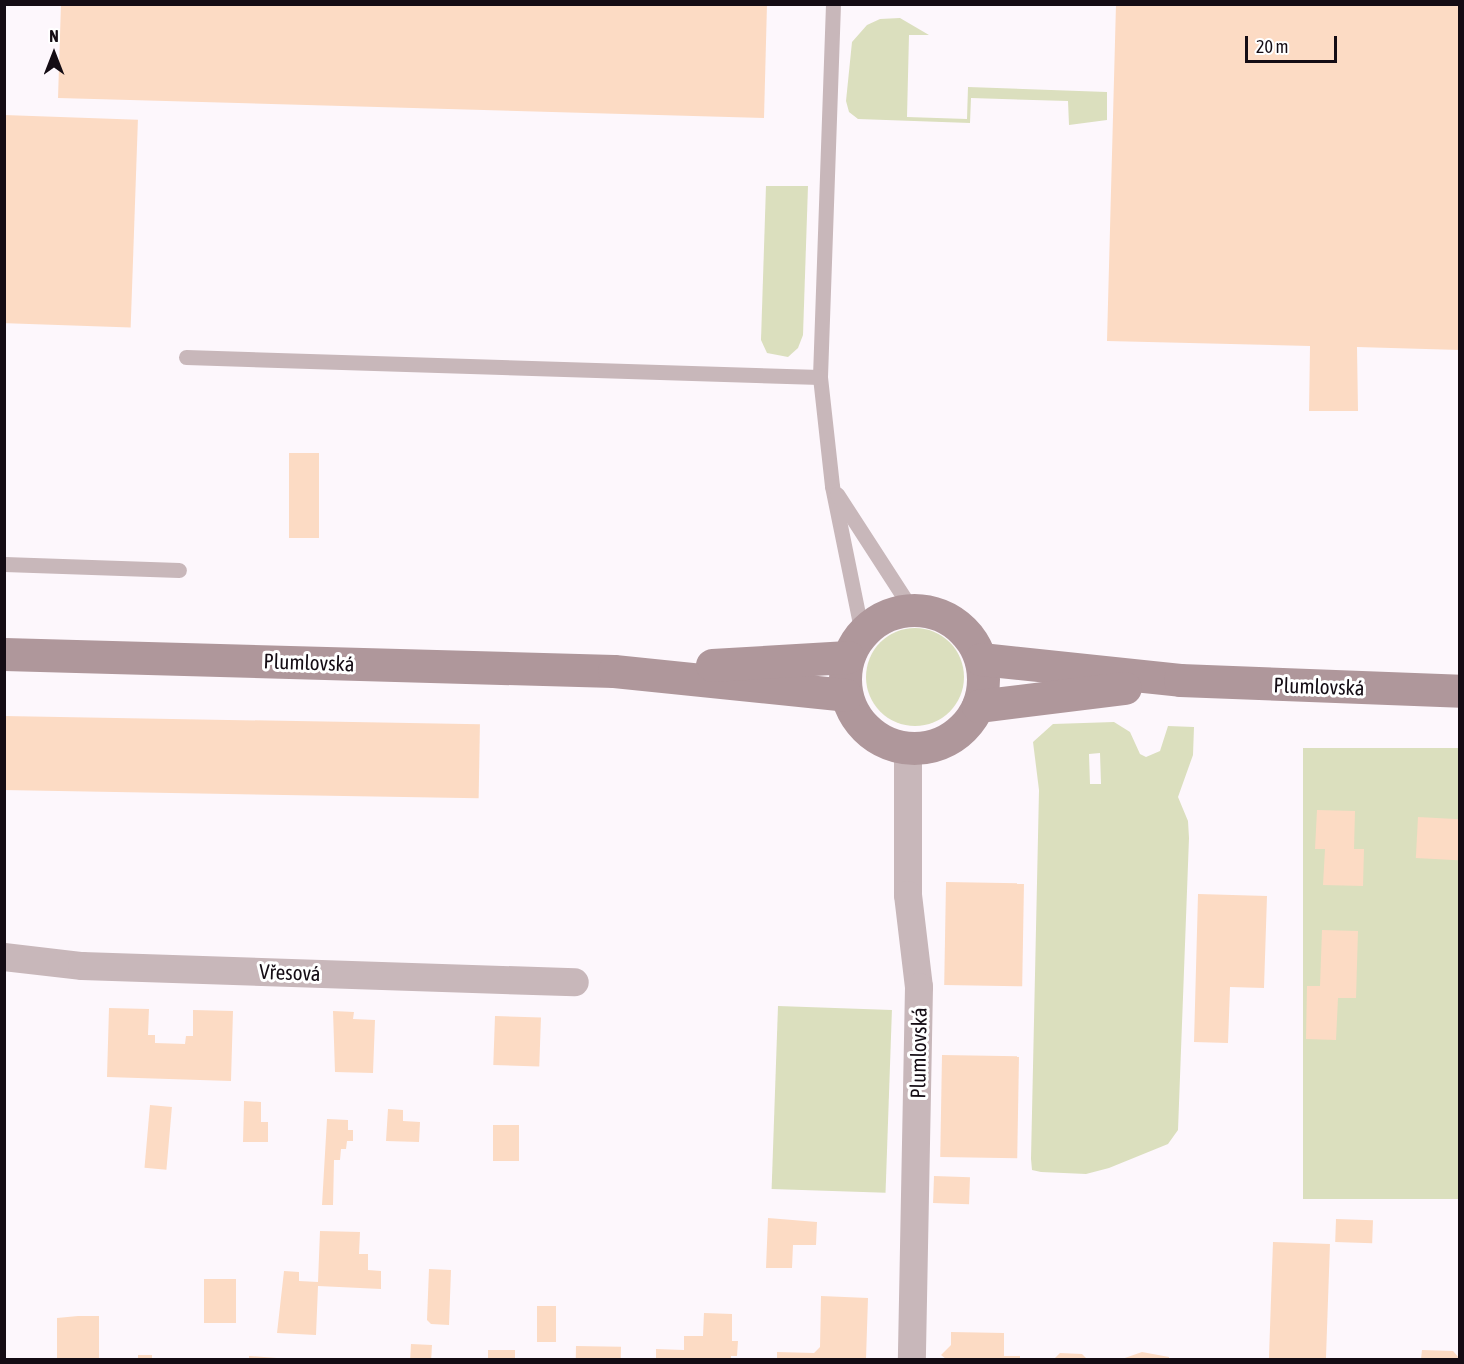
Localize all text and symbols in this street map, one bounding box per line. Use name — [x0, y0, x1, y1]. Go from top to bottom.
north arrow — [24, 24, 84, 84]
scale bar — [1248, 24, 1340, 62]
text: N — [49, 27, 59, 45]
text: 20 m — [1256, 36, 1288, 57]
street label: Plumlovská — [263, 648, 355, 676]
street label: Plumlovská — [1273, 672, 1365, 700]
street label: Vřesová — [259, 958, 321, 986]
street label: Plumlovská — [905, 1007, 931, 1099]

